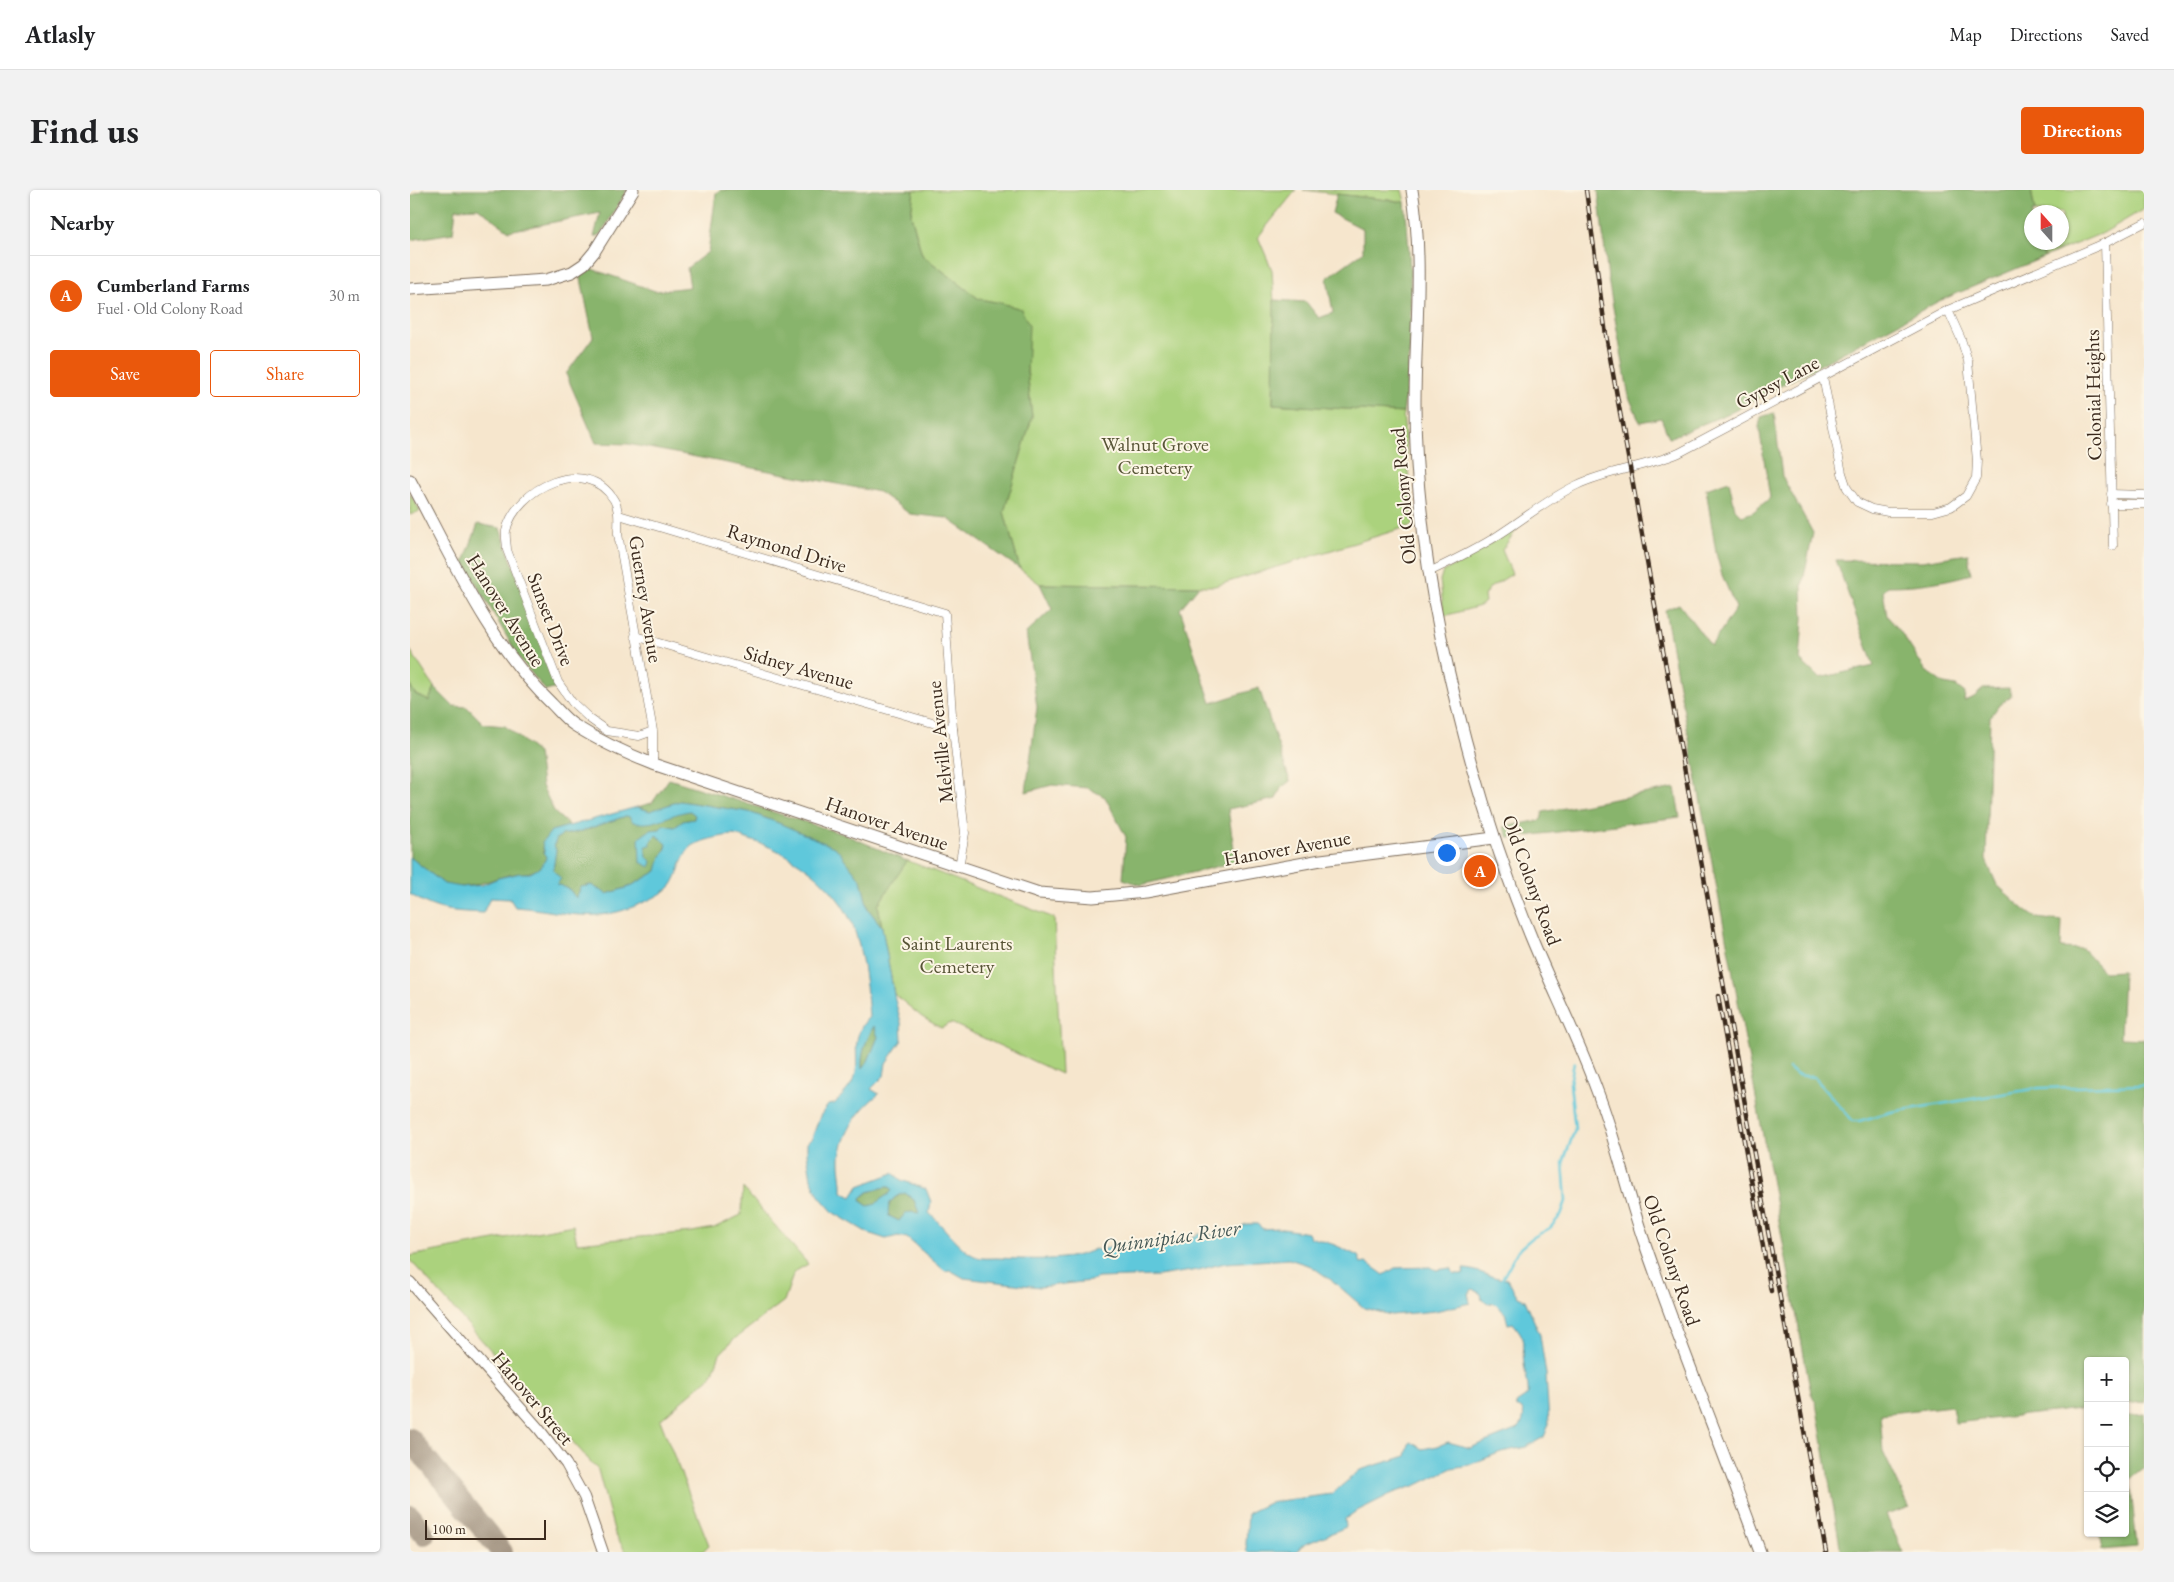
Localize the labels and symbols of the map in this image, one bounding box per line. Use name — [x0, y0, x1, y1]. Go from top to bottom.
north arrow — [2024, 205, 2069, 250]
street label: Colonial Heights — [2079, 329, 2107, 461]
street label: Gypsy Lane — [1731, 349, 1823, 415]
street label: Old Colony Road — [1384, 426, 1422, 565]
park label: Walnut Grove Cemetery — [1101, 431, 1209, 480]
street label: Raymond Drive — [724, 517, 850, 579]
street label: Guerney Avenue — [623, 534, 669, 664]
street label: Hanover Avenue — [461, 549, 551, 672]
street label: Sunset Drive — [521, 569, 581, 669]
street label: Sidney Avenue — [741, 639, 857, 695]
street label: Melville Avenue — [921, 679, 959, 804]
street label: Hanover Avenue — [822, 790, 952, 856]
street label: Old Colony Road — [1496, 811, 1568, 950]
street label: Hanover Avenue — [1221, 824, 1353, 872]
your location — [1434, 840, 1460, 866]
pin: A — [1464, 852, 1496, 890]
park label: Saint Laurents Cemetery — [902, 930, 1013, 979]
street label: Old Colony Road — [1637, 1191, 1707, 1330]
water label: Quinnipiac River — [1100, 1213, 1243, 1260]
street label: Hanover Street — [486, 1346, 580, 1451]
scale bar — [425, 1517, 546, 1540]

